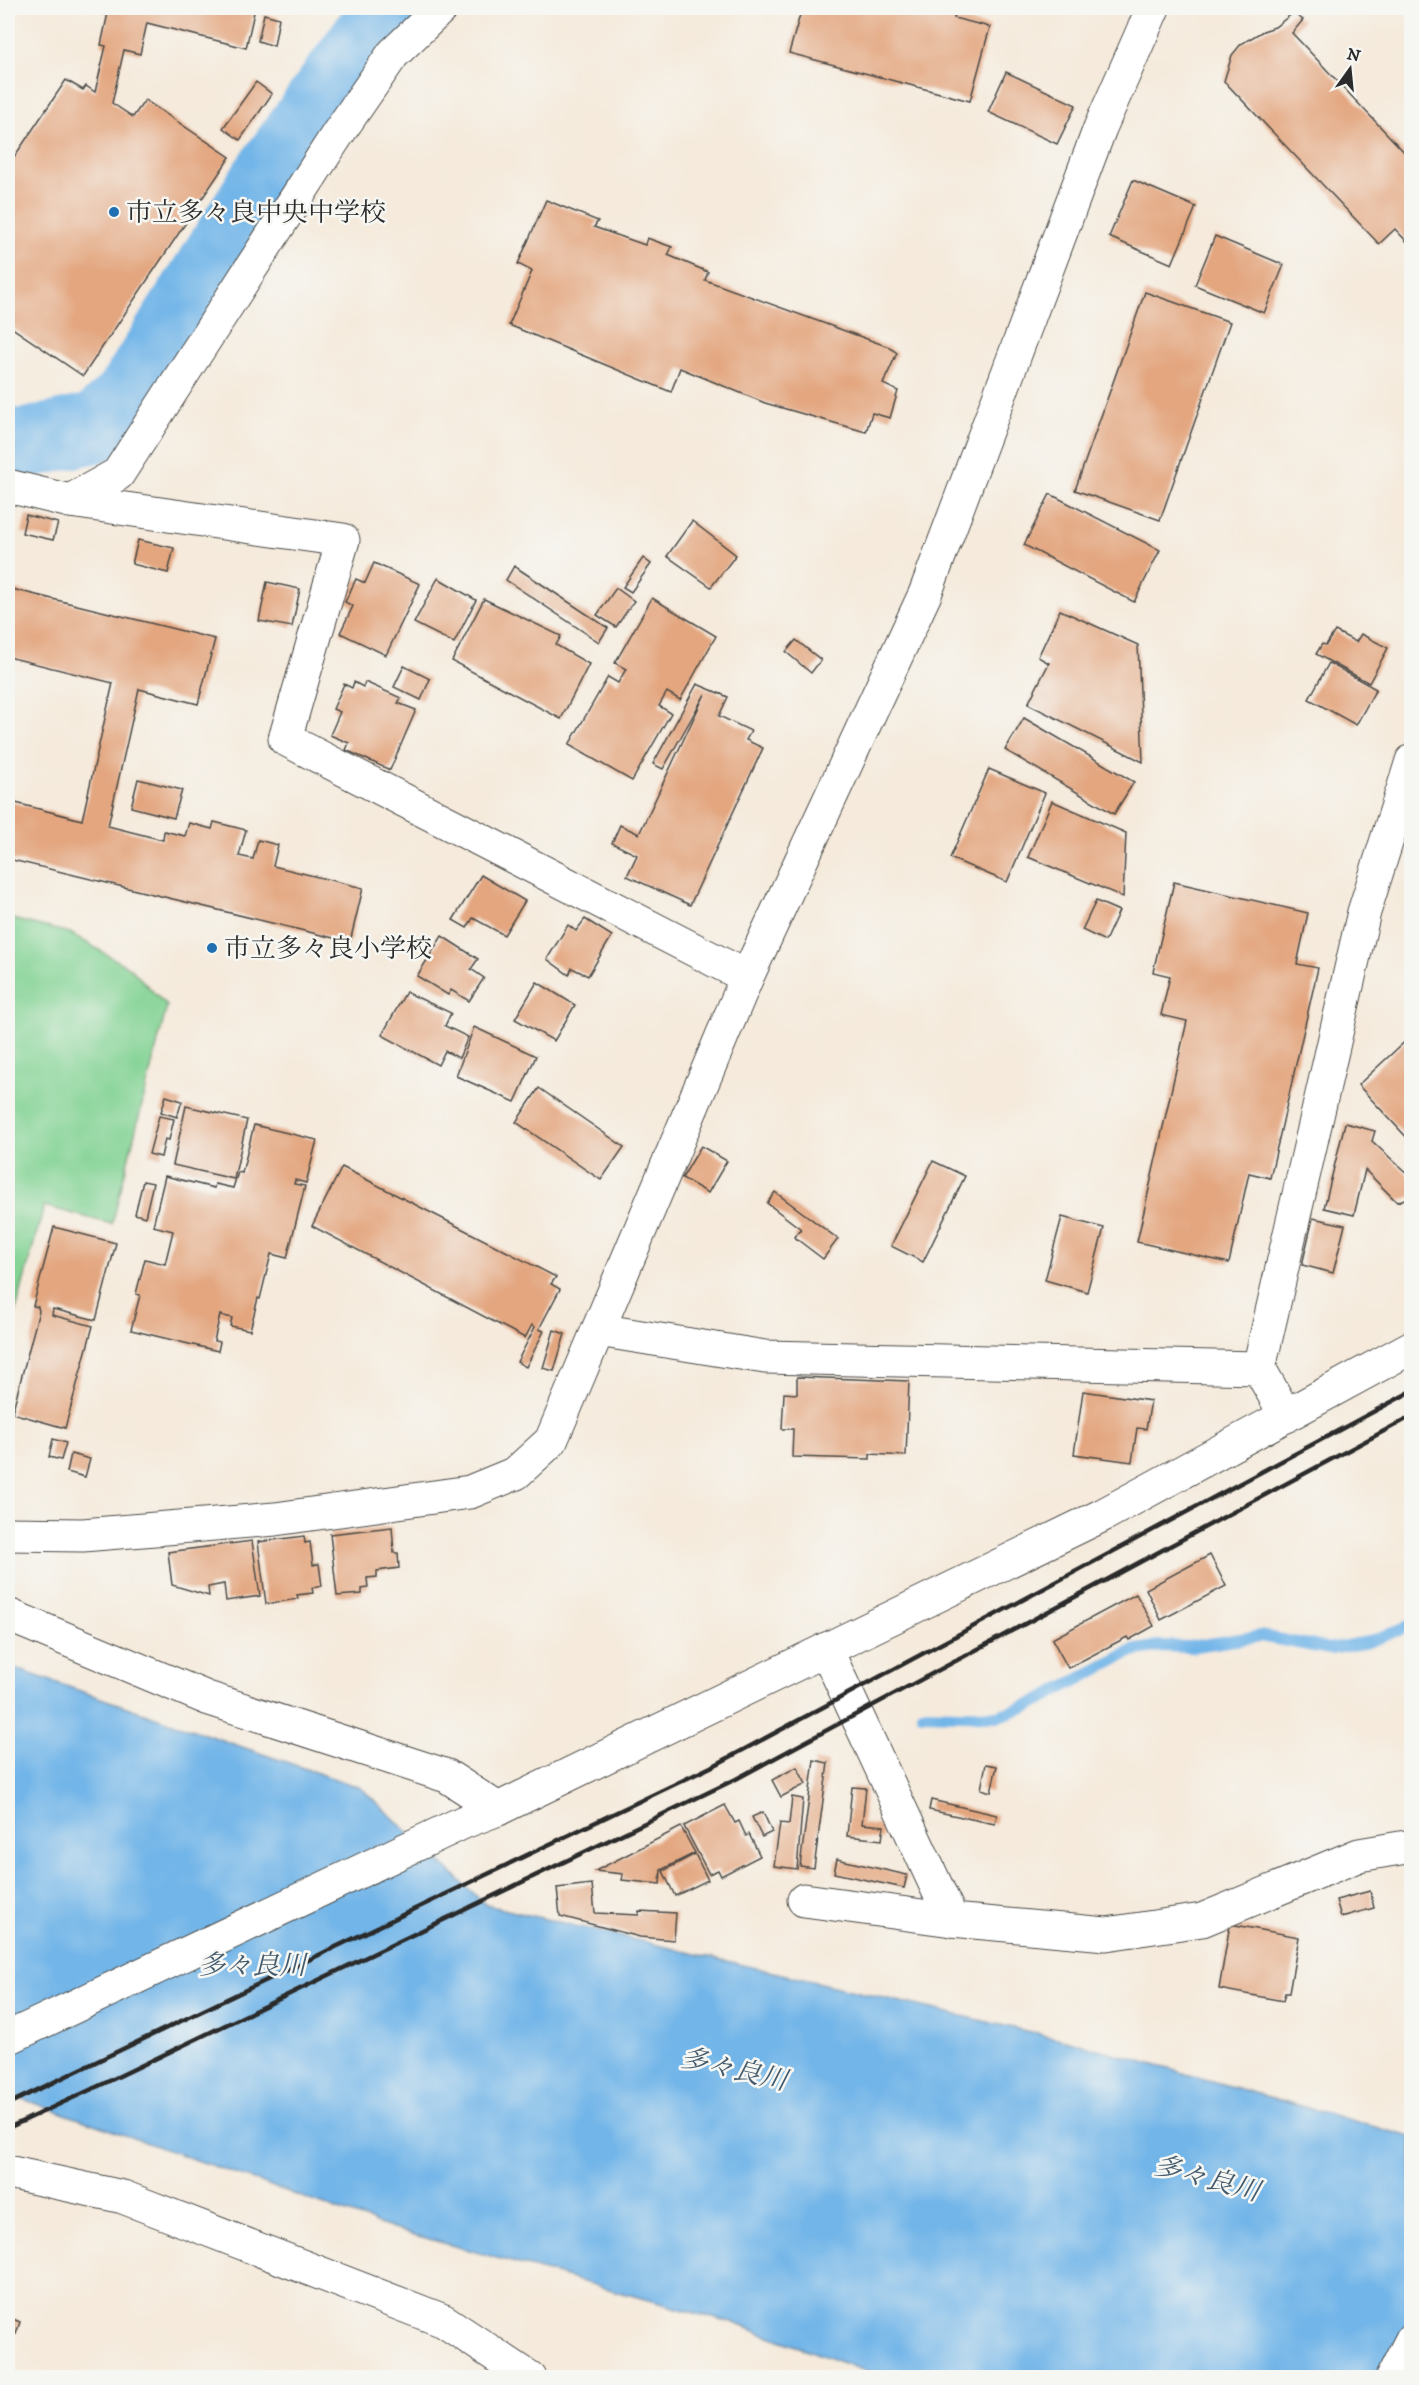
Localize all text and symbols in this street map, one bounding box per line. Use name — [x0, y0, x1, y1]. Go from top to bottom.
north arrow — [1320, 39, 1380, 99]
text: N — [1345, 44, 1363, 67]
place label: 市立多々良中央中学校 — [126, 197, 386, 230]
marker: 市立多々良中央中学校 — [107, 205, 121, 219]
place label: 市立多々良小学校 — [224, 933, 432, 966]
marker: 市立多々良小学校 — [205, 941, 219, 955]
water label: 多々良川 — [198, 1949, 309, 1983]
water label: 多々良川 — [677, 2041, 793, 2099]
water label: 多々良川 — [1150, 2149, 1266, 2210]

